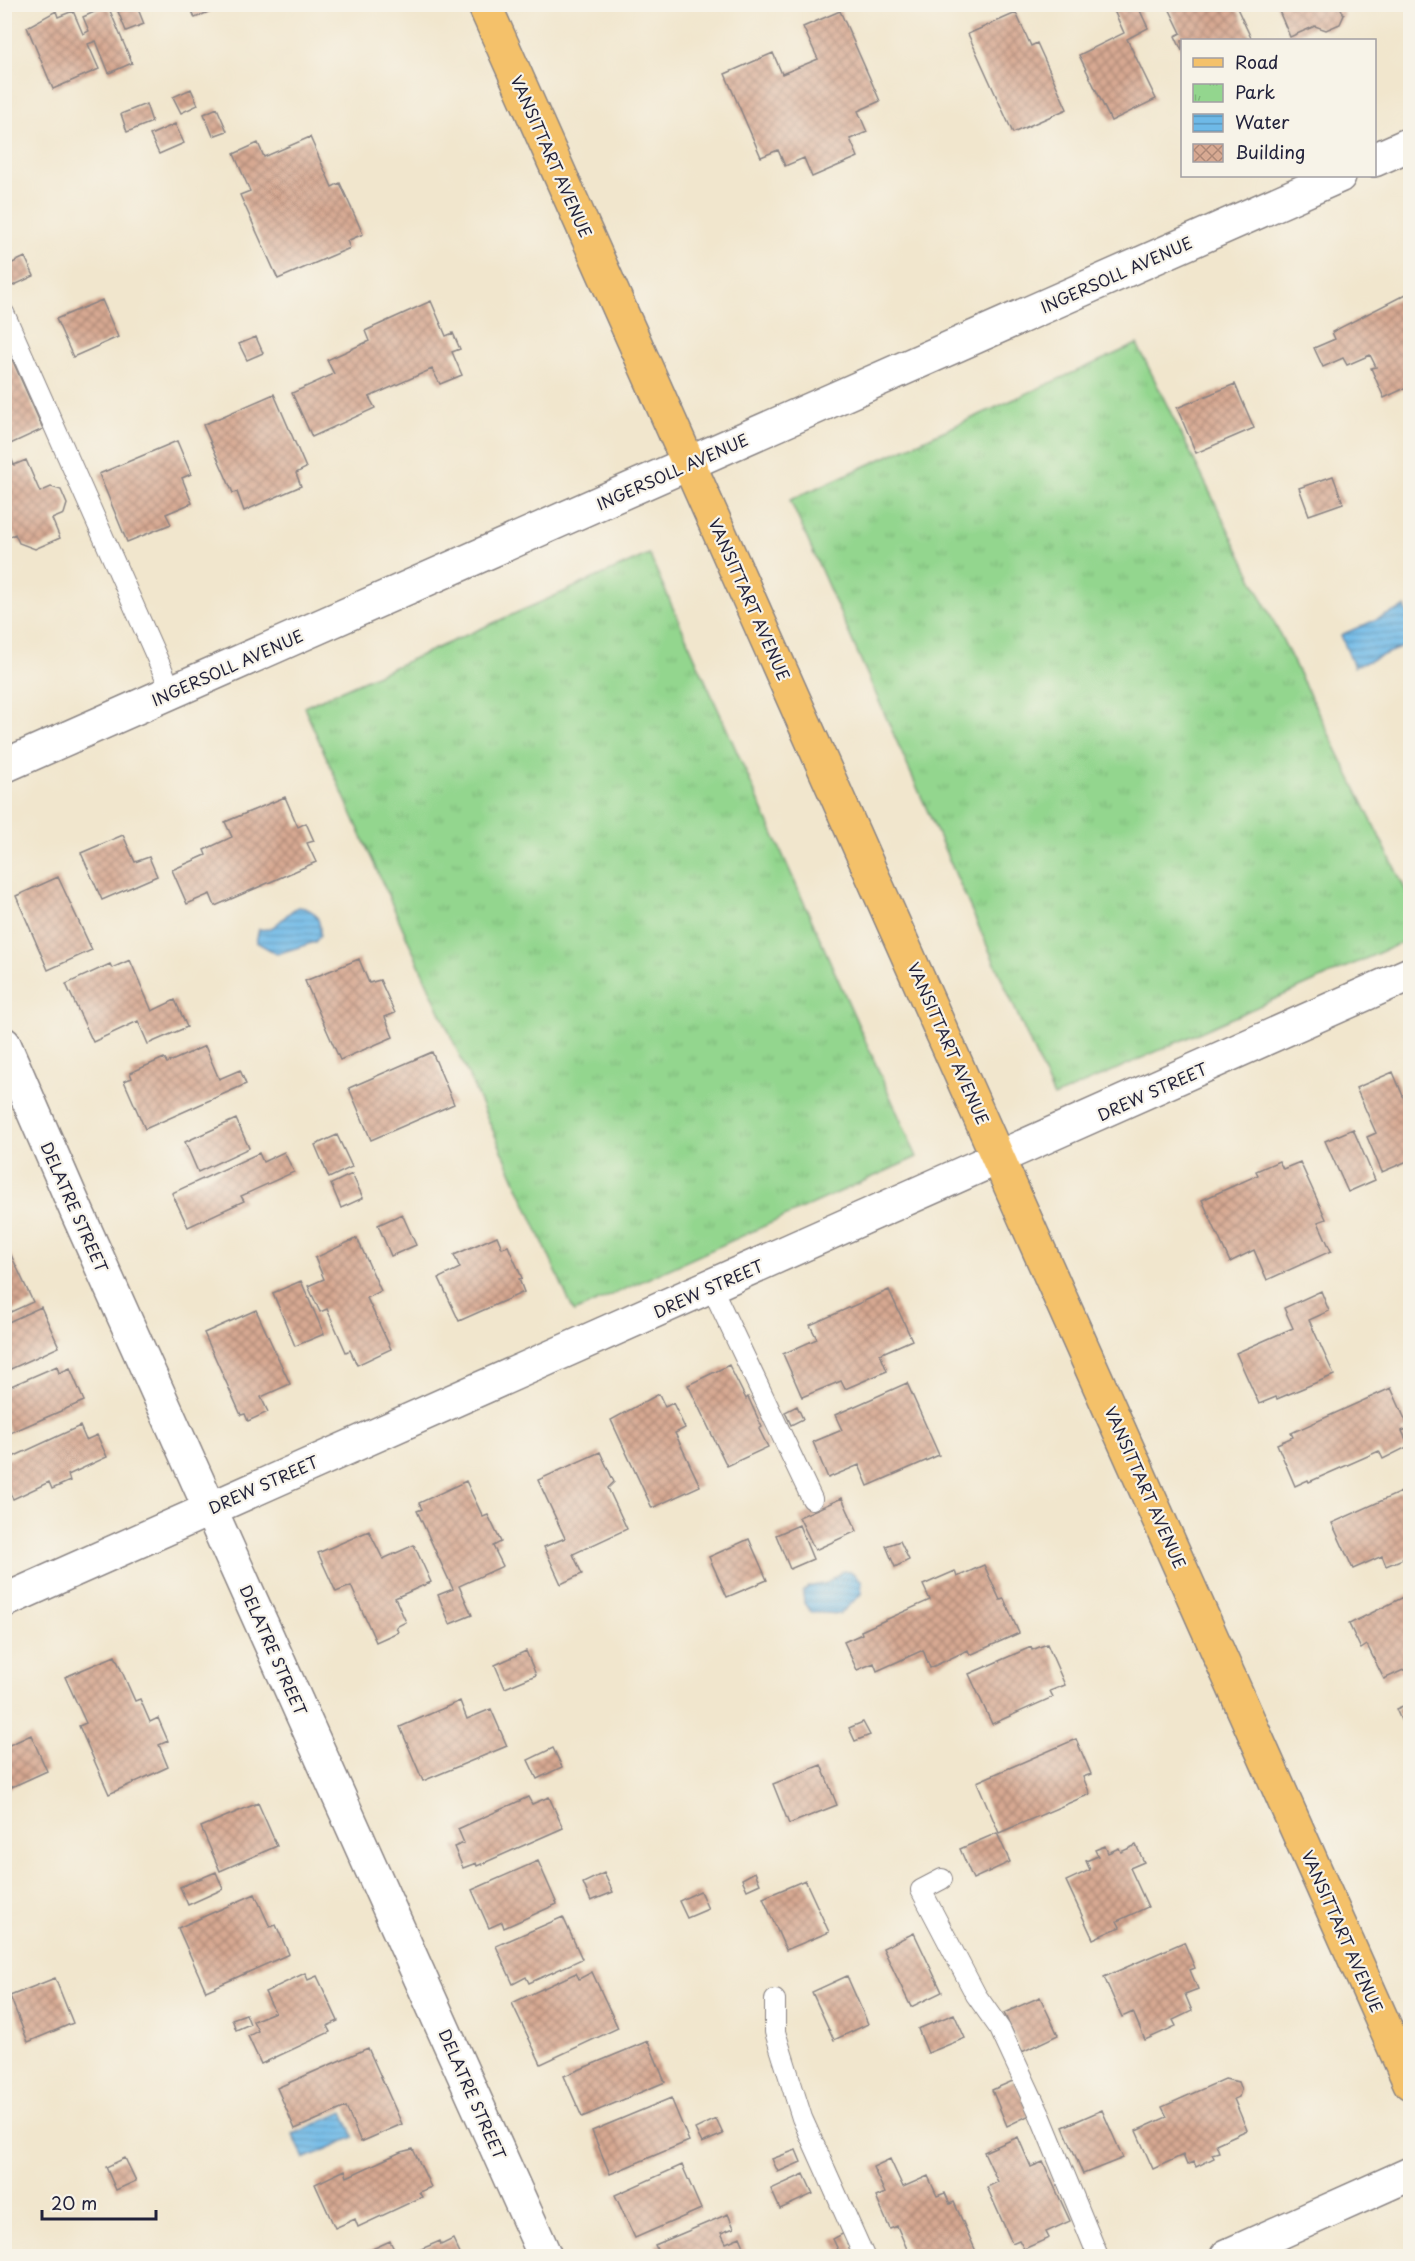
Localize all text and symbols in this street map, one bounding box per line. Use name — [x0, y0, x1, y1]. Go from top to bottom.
legend — [1181, 39, 1376, 177]
text: Road — [1235, 48, 1279, 75]
street label: VANSITTART AVENUE — [505, 71, 599, 241]
text: Park — [1235, 78, 1275, 105]
text: Water — [1235, 108, 1290, 135]
text: Building — [1235, 138, 1305, 165]
street label: INGERSOLL AVENUE — [1036, 230, 1196, 318]
street label: INGERSOLL AVENUE — [592, 427, 752, 515]
street label: VANSITTART AVENUE — [703, 514, 797, 684]
street label: INGERSOLL AVENUE — [147, 623, 307, 711]
street label: VANSITTART AVENUE — [902, 958, 996, 1128]
street label: DREW STREET — [1093, 1056, 1211, 1126]
street label: DELATRE STREET — [35, 1138, 115, 1276]
street label: DREW STREET — [649, 1253, 767, 1323]
street label: VANSITTART AVENUE — [1099, 1402, 1193, 1572]
street label: DREW STREET — [204, 1449, 322, 1519]
street label: DELATRE STREET — [234, 1581, 314, 1719]
street label: VANSITTART AVENUE — [1296, 1846, 1390, 2016]
street label: DELATRE STREET — [433, 2025, 513, 2163]
scale bar — [42, 2183, 156, 2221]
text: 20 m — [51, 2189, 97, 2216]

